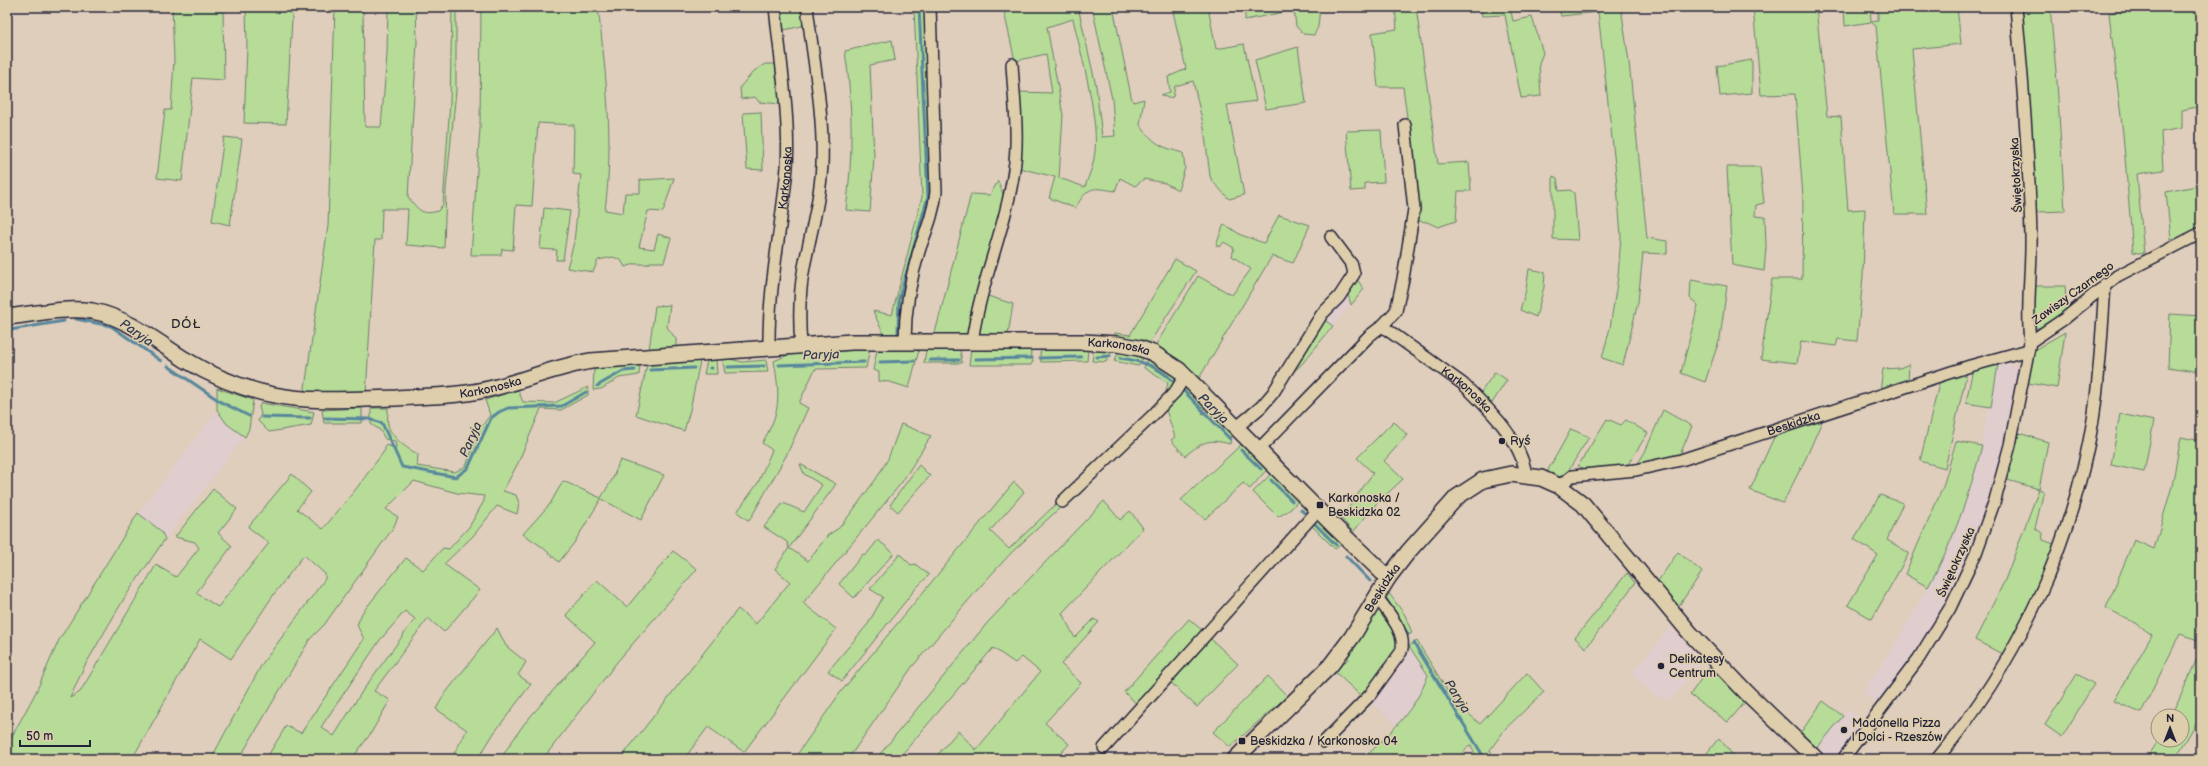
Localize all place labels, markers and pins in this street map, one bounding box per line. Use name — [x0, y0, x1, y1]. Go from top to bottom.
place label: Ryś — [1510, 434, 1531, 449]
marker: Ryś — [1497, 436, 1507, 446]
place label: Karkonoska / Beskidzka 02 — [1328, 491, 1400, 520]
marker: Karkonoska / Beskidzka 02 — [1315, 500, 1325, 510]
place label: Delikatesy Centrum — [1669, 652, 1725, 681]
marker: Delikatesy Centrum — [1656, 661, 1666, 671]
place label: Madonella Pizza | Dolci - Rzeszów — [1852, 716, 1942, 745]
marker: Madonella Pizza | Dolci - Rzeszów — [1839, 725, 1849, 735]
place label: Beskidzka / Karkonoska 04 — [1250, 734, 1398, 749]
marker: Beskidzka / Karkonoska 04 — [1237, 736, 1247, 746]

